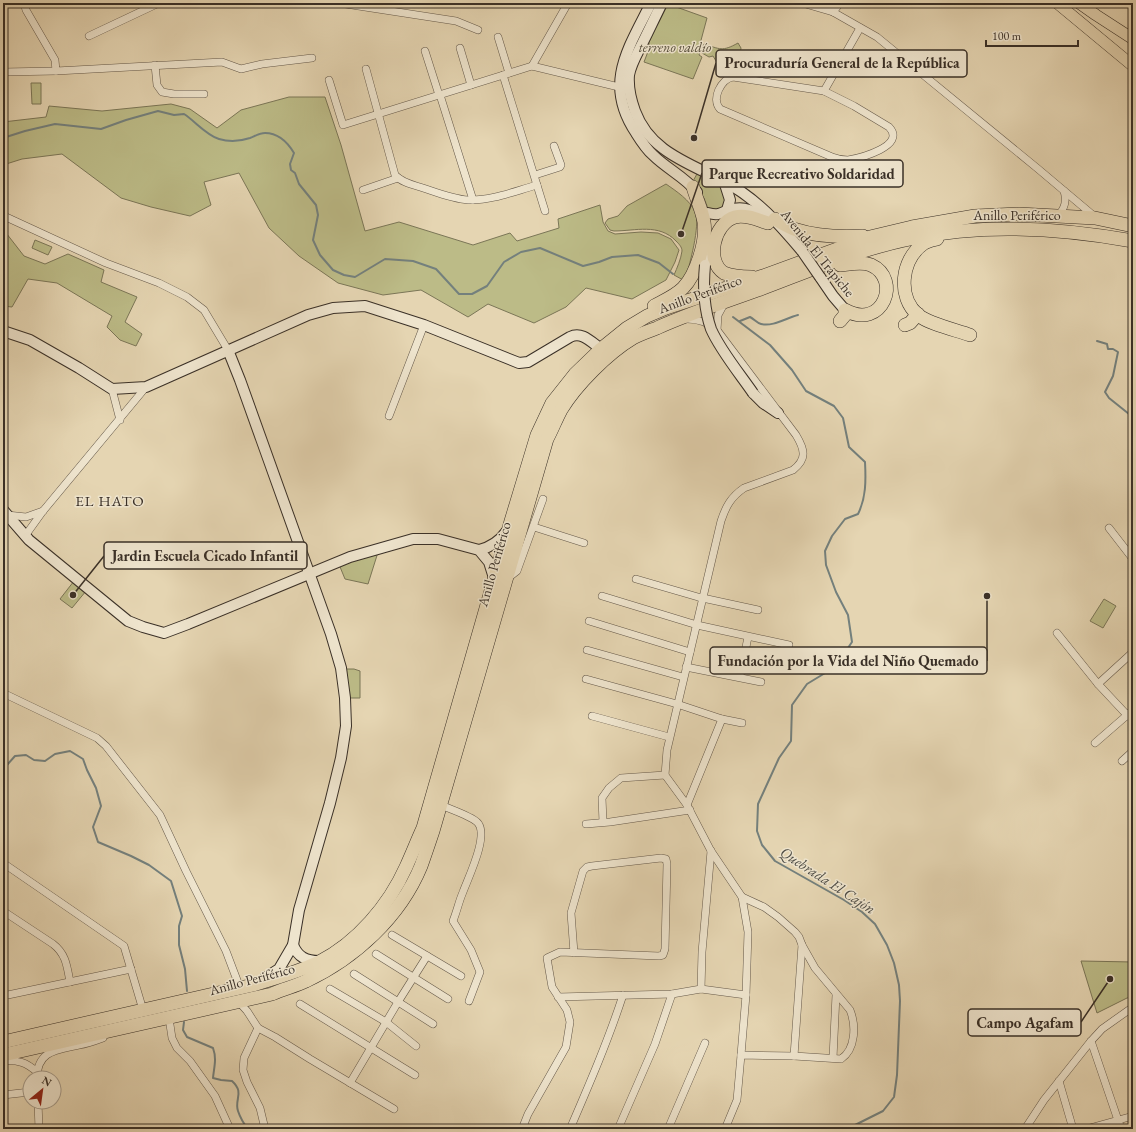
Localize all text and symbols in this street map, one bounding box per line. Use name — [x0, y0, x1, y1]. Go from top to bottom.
scale bar — [986, 22, 1078, 48]
text: 100 m — [992, 28, 1022, 44]
park label: terreno valdío — [639, 38, 712, 56]
callout: Procuraduría General de la República — [716, 50, 967, 77]
text: Procuraduría General de la República — [724, 53, 960, 72]
callout: Parque Recreativo Soldaridad — [702, 160, 903, 187]
text: Parque Recreativo Soldaridad — [709, 164, 896, 183]
street label: Avenida El Trapiche — [777, 205, 859, 301]
street label: Anillo Periférico — [972, 206, 1061, 224]
street label: Anillo Periférico — [655, 271, 744, 318]
district label: EL HATO — [75, 491, 145, 510]
street label: Anillo Periférico — [473, 519, 515, 610]
callout: Jardin Escuela Cicado Infantil — [104, 542, 307, 569]
text: Jardin Escuela Cicado Infantil — [110, 546, 299, 565]
callout: Fundación por la Vida del Niño Quemado — [710, 647, 987, 674]
text: Fundación por la Vida del Niño Quemado — [718, 651, 979, 670]
water label: Quebrada El Cajón — [777, 842, 879, 918]
street label: Anillo Periférico — [206, 959, 297, 999]
callout: Campo Agafam — [968, 1009, 1081, 1036]
text: Campo Agafam — [976, 1013, 1074, 1032]
north arrow — [22, 1070, 62, 1110]
text: N — [40, 1073, 54, 1090]

